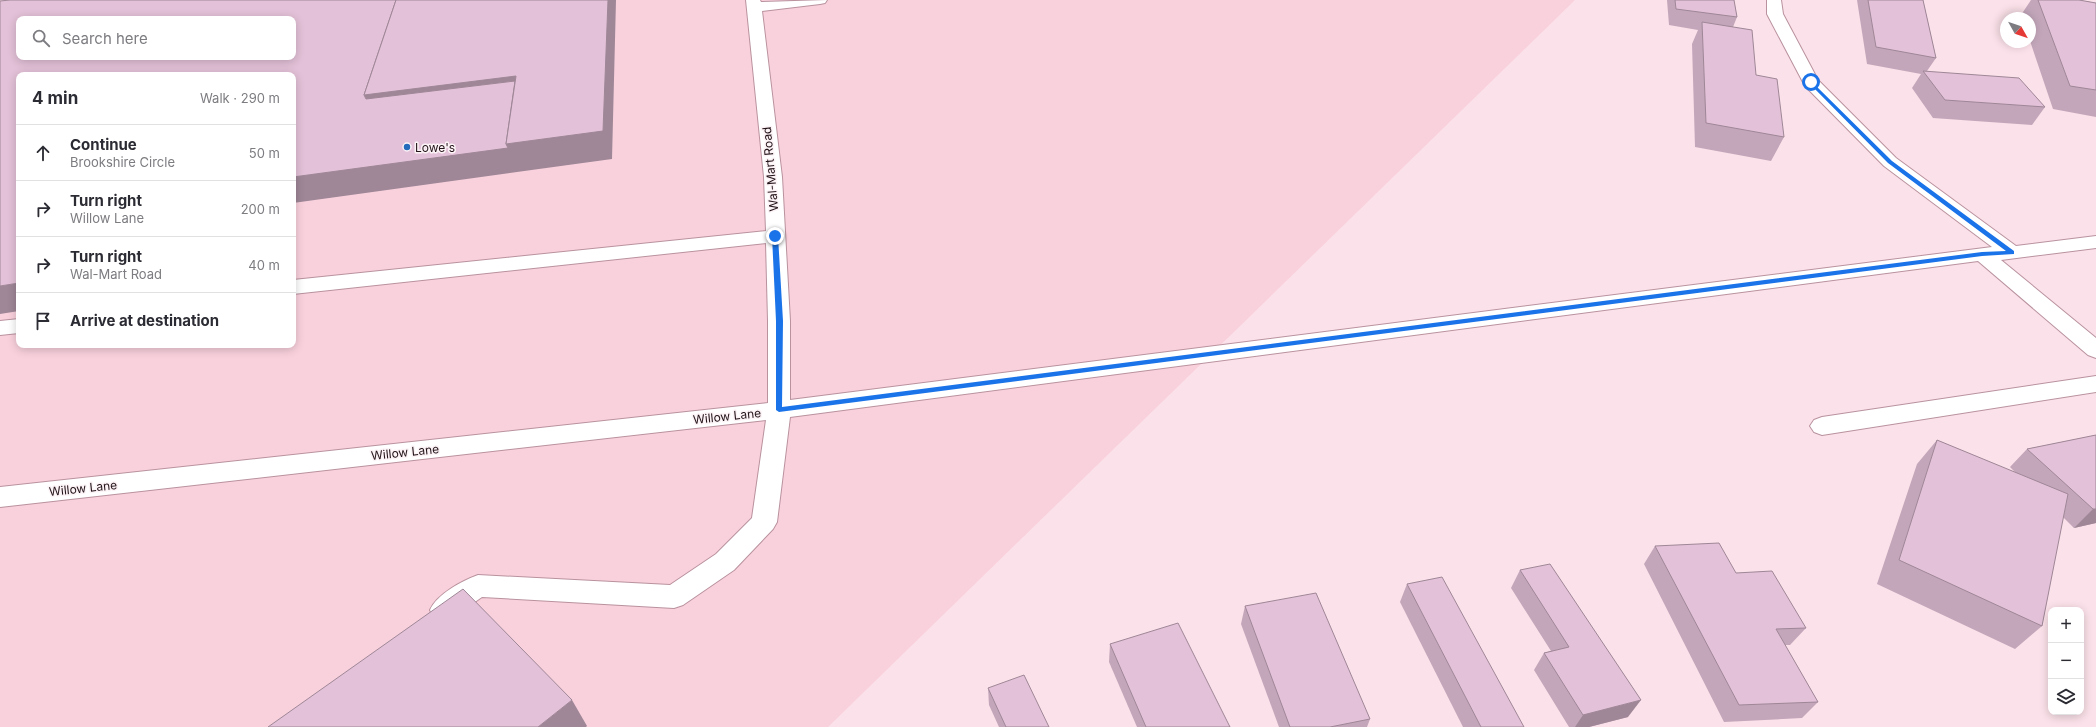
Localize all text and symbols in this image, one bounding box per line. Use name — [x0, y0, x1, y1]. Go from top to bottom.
north arrow — [2000, 12, 2036, 48]
search box — [16, 16, 296, 60]
icon: search — [30, 27, 52, 49]
text: Search here — [62, 29, 148, 48]
route start — [1802, 73, 1820, 91]
text: 4 min — [32, 88, 78, 108]
text: Walk · 290 m — [200, 90, 280, 106]
street label: Wal-Mart Road — [759, 126, 781, 212]
text: Continue — [70, 135, 137, 154]
place label: Lowe's — [415, 140, 455, 155]
icon: ahead — [32, 142, 54, 164]
marker: Lowe's — [402, 142, 412, 152]
text: 50 m — [249, 145, 280, 161]
text: Brookshire Circle — [70, 154, 175, 170]
text: Turn right — [70, 191, 142, 210]
icon: right — [32, 198, 54, 220]
text: 200 m — [241, 201, 280, 217]
text: Willow Lane — [70, 210, 144, 226]
route end — [766, 227, 784, 245]
text: Turn right — [70, 247, 142, 266]
icon: right — [32, 254, 54, 276]
text: 40 m — [248, 257, 280, 273]
text: Wal-Mart Road — [70, 266, 162, 282]
icon: arrive — [32, 310, 54, 332]
text: Arrive at destination — [70, 311, 219, 330]
street label: Willow Lane — [692, 405, 762, 427]
street label: Willow Lane — [370, 441, 440, 463]
street label: Willow Lane — [48, 477, 118, 499]
map controls — [2048, 607, 2084, 715]
button: + — [2048, 607, 2084, 643]
button: − — [2048, 643, 2084, 679]
button: layers — [2048, 679, 2084, 715]

